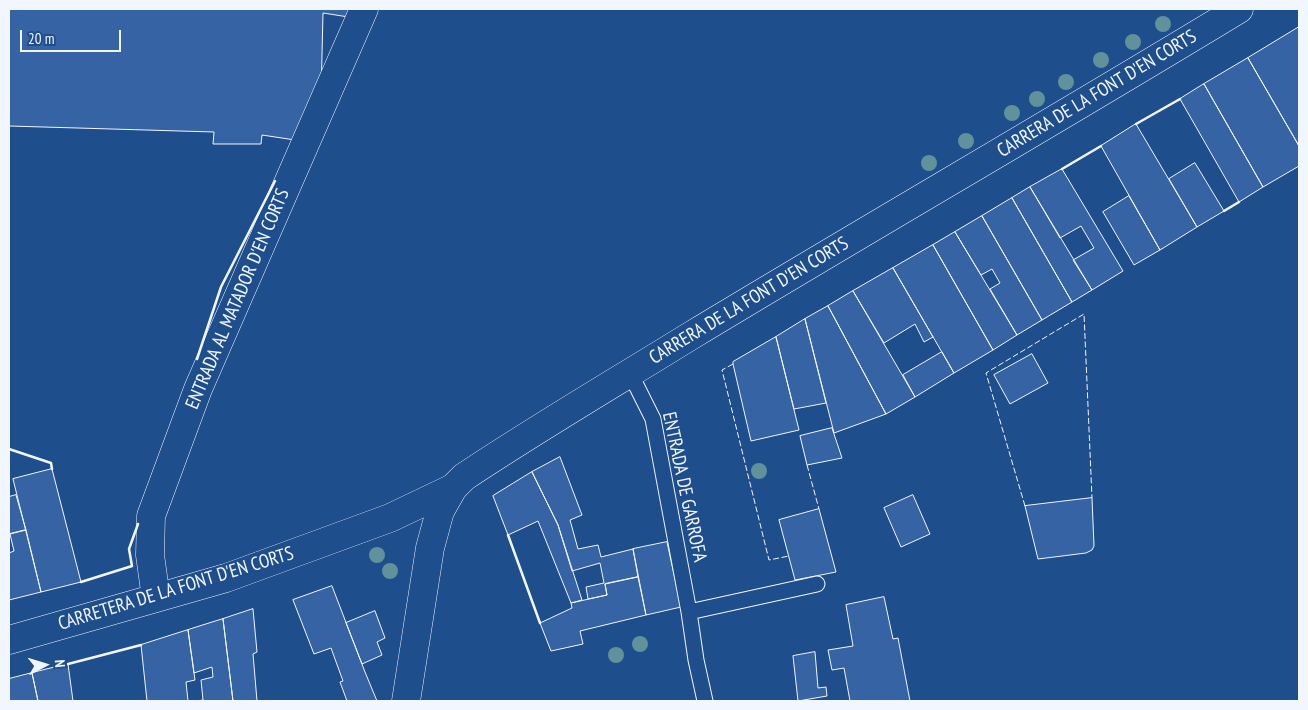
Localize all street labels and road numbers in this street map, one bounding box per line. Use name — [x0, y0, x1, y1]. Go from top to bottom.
street label: CARRERA DE LA FONT D'EN CORTS — [993, 25, 1201, 163]
street label: ENTRADA AL MATADOR D'EN CORTS — [181, 186, 295, 412]
street label: CARRERA DE LA FONT D'EN CORTS — [645, 232, 853, 370]
street label: ENTRADA DE GARROFA — [657, 410, 711, 564]
street label: CARRETERA DE LA FONT D'EN CORTS — [56, 542, 296, 636]

